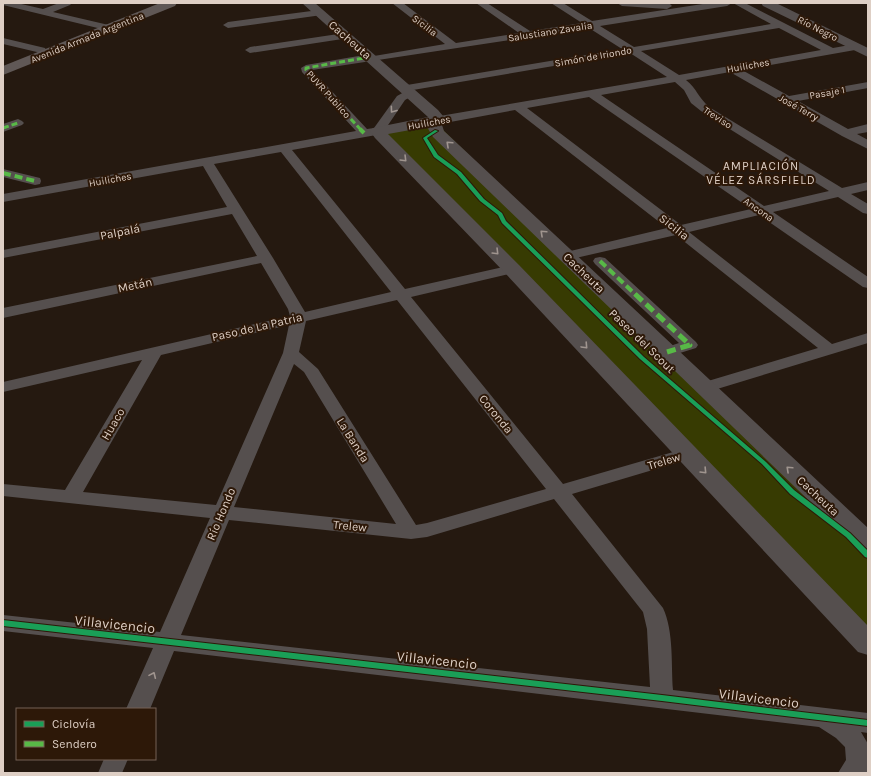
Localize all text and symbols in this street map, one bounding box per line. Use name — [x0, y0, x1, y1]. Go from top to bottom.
street label: Avenida Armada Argentina — [29, 10, 146, 66]
street label: Sicilia — [409, 12, 439, 39]
street label: Río Negro — [795, 14, 840, 44]
street label: Cacheuta — [326, 18, 374, 62]
street label: Salustiano Zavalia — [507, 19, 593, 45]
street label: Simón de Iriondo — [554, 44, 633, 70]
street label: Huiliches — [726, 56, 770, 76]
street label: PUVR Publico — [304, 68, 353, 121]
street label: Pasaje 1 — [809, 84, 846, 102]
street label: José Terry — [777, 92, 821, 124]
street label: Treviso — [701, 104, 734, 132]
one-way arrow — [390, 106, 398, 113]
street label: Huiliches — [407, 113, 451, 133]
one-way arrow — [446, 141, 454, 149]
one-way arrow — [399, 154, 407, 162]
district label: AMPLIACIÓN VÉLEZ SÁRSFIELD — [706, 158, 816, 187]
street label: Huiliches — [88, 170, 132, 190]
street label: Ancona — [741, 195, 776, 224]
street label: Sicilia — [656, 211, 692, 243]
street label: Palpalá — [99, 221, 141, 243]
one-way arrow — [540, 231, 548, 238]
one-way arrow — [491, 247, 498, 255]
street label: Cacheuta — [560, 250, 608, 296]
street label: Metán — [117, 275, 153, 295]
street label: Paseo del Scout — [606, 306, 678, 376]
street label: Paso de La Patria — [210, 310, 304, 344]
one-way arrow — [580, 341, 588, 349]
street label: Coronda — [476, 392, 516, 436]
street label: Huaco — [98, 405, 128, 443]
street label: La Banda — [334, 415, 372, 465]
street label: Trelew — [646, 449, 683, 473]
one-way arrow — [699, 466, 706, 474]
one-way arrow — [786, 466, 793, 473]
street label: Cacheuta — [794, 473, 842, 519]
street label: Río Hondo — [204, 486, 238, 542]
street label: Trelew — [332, 517, 368, 535]
street label: Villavicencio — [74, 612, 156, 637]
street label: Villavicencio — [396, 648, 478, 673]
one-way arrow — [148, 672, 156, 680]
street label: Villavicencio — [718, 685, 800, 712]
legend — [16, 708, 156, 760]
text: Ciclovía — [52, 717, 95, 731]
text: Sendero — [52, 737, 97, 751]

